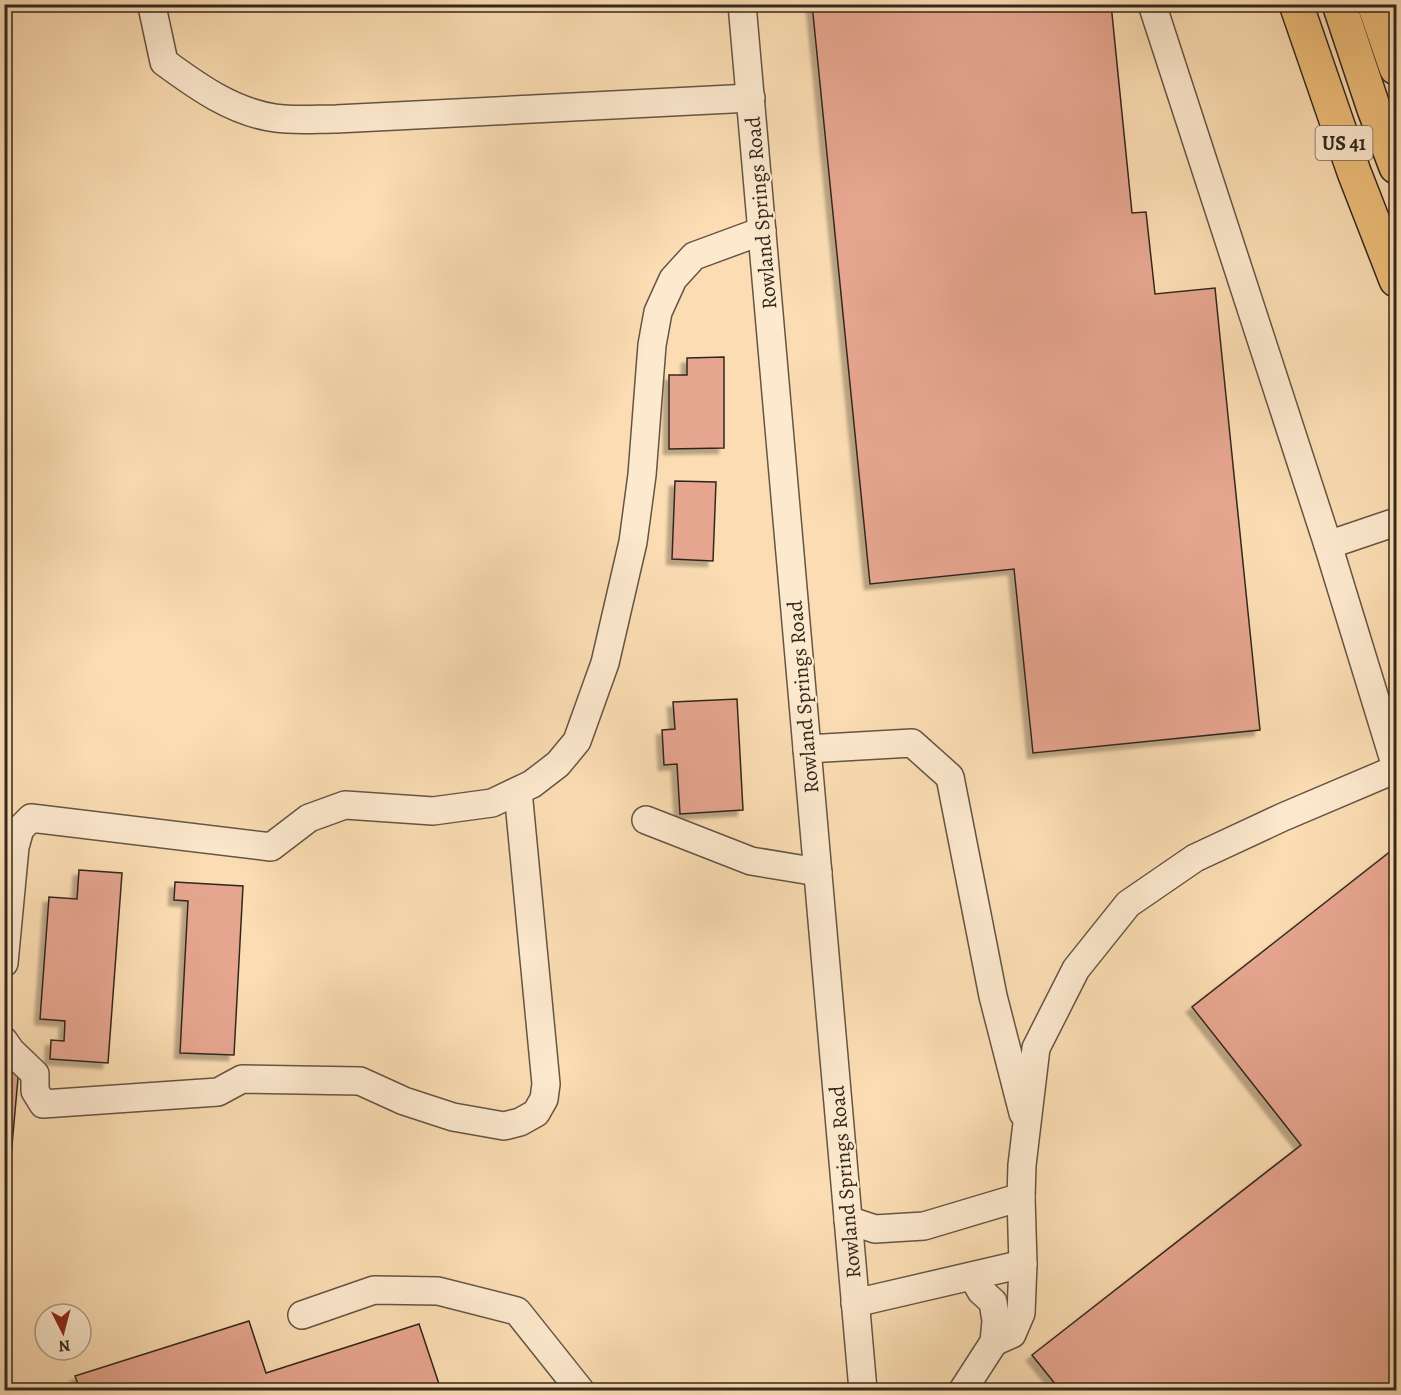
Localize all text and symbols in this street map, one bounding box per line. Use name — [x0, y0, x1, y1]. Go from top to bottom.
street label: Rowland Springs Road — [739, 115, 783, 311]
road number: US 41 — [1316, 126, 1372, 160]
street label: Rowland Springs Road — [781, 599, 825, 795]
street label: Rowland Springs Road — [823, 1084, 867, 1280]
north arrow — [33, 1302, 93, 1362]
text: N — [57, 1334, 71, 1358]

